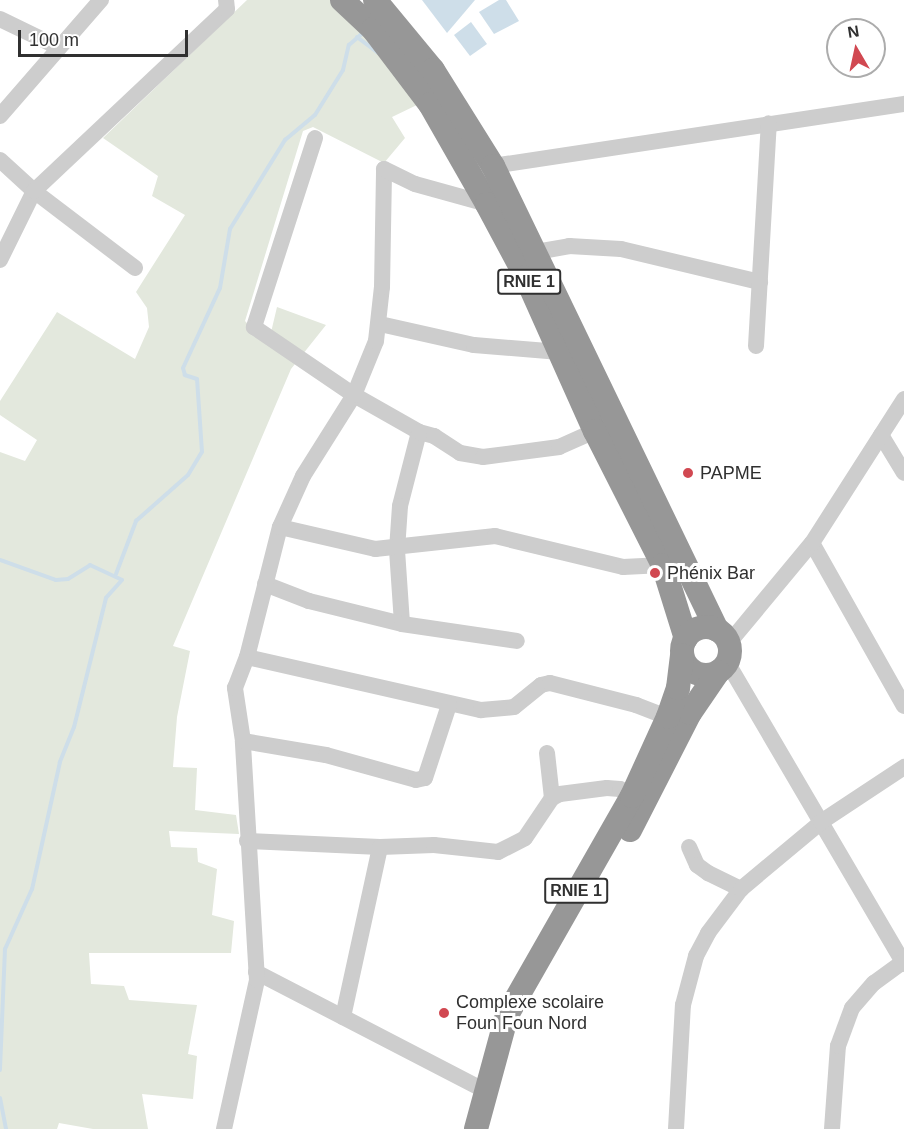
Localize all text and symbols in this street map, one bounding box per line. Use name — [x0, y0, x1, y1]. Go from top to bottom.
scale bar — [21, 18, 190, 56]
north arrow — [826, 18, 886, 78]
text: N — [846, 22, 860, 41]
text: 100 m — [29, 30, 79, 50]
road number: RNIE 1 — [496, 269, 562, 295]
place label: PAPME — [700, 462, 762, 484]
marker: PAPME — [681, 466, 695, 480]
place label: Phénix Bar — [667, 562, 755, 584]
marker: Phénix Bar — [648, 566, 662, 580]
road number: RNIE 1 — [543, 878, 609, 904]
place label: Complexe scolaire Foun Foun Nord — [456, 992, 604, 1034]
marker: Complexe scolaire Foun Foun Nord — [437, 1006, 451, 1020]

